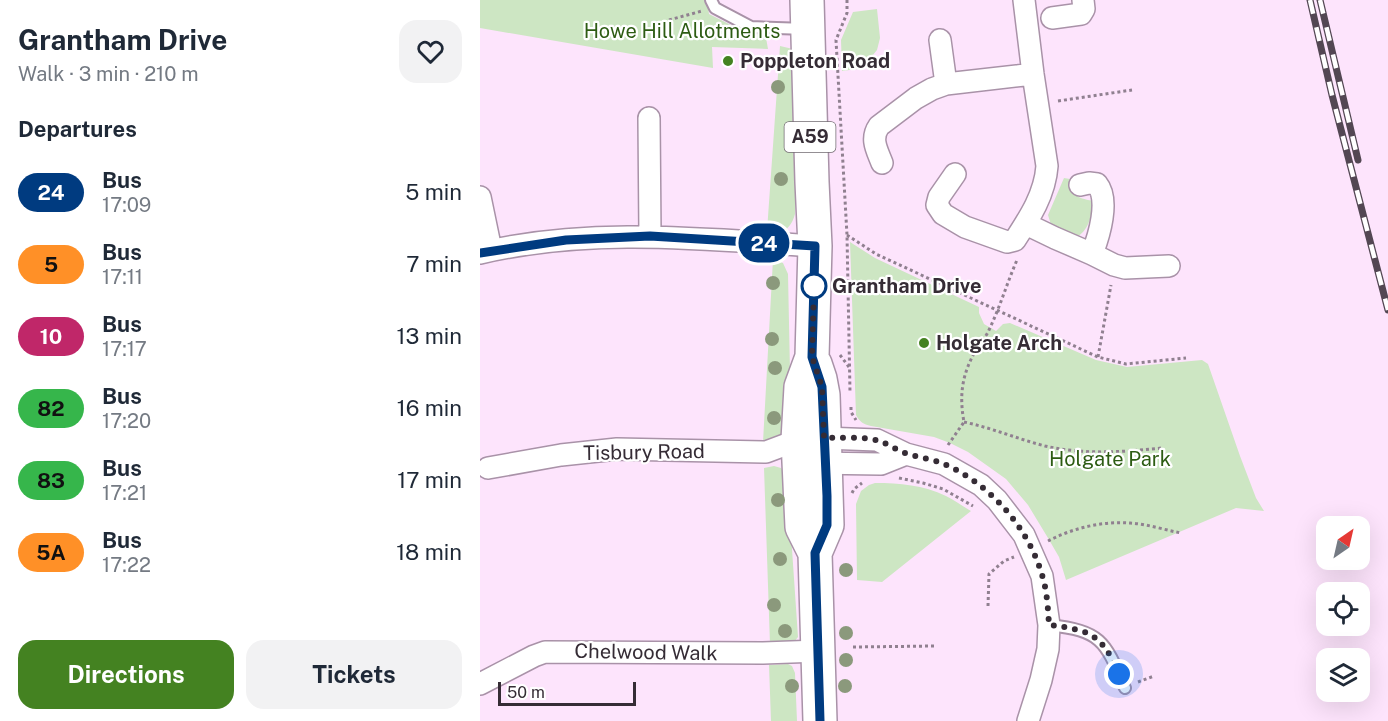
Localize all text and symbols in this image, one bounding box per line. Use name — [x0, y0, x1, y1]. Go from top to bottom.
park label: Howe Hill Allotments — [584, 19, 780, 43]
button: heart — [399, 20, 462, 83]
text: Grantham Drive — [18, 23, 227, 56]
place label: Poppleton Road — [740, 49, 890, 73]
marker: Poppleton Road — [721, 54, 735, 68]
text: Walk · 3 min · 210 m — [18, 62, 199, 86]
text: Departures — [18, 116, 137, 142]
road number: A59 — [784, 122, 836, 152]
text: Bus — [102, 167, 142, 193]
text: 5 min — [405, 179, 462, 205]
text: 24 — [37, 180, 65, 205]
text: 17:09 — [102, 193, 151, 217]
line badge: 24 — [737, 224, 791, 262]
text: 24 — [750, 231, 778, 256]
text: Bus — [102, 239, 142, 265]
text: 7 min — [406, 251, 462, 277]
text: 5 — [44, 252, 58, 277]
text: 17:11 — [102, 265, 143, 289]
marker: Grantham Drive — [801, 273, 827, 299]
place label: Grantham Drive — [832, 274, 982, 298]
text: Bus — [102, 311, 142, 337]
text: 13 min — [397, 323, 462, 349]
text: 10 — [40, 324, 62, 349]
place label: Holgate Arch — [936, 331, 1062, 355]
marker: Holgate Arch — [917, 336, 931, 350]
text: 17:17 — [102, 337, 147, 361]
text: Bus — [102, 383, 142, 409]
text: 16 min — [397, 395, 462, 421]
text: 82 — [37, 396, 65, 421]
text: 17:20 — [102, 409, 151, 433]
street label: Tisbury Road — [583, 439, 705, 465]
park label: Holgate Park — [1049, 447, 1171, 471]
text: Bus — [102, 455, 142, 481]
text: 17 min — [397, 467, 462, 493]
text: 83 — [37, 468, 65, 493]
text: 17:21 — [102, 481, 147, 505]
north arrow — [1316, 516, 1370, 570]
map controls — [1316, 516, 1370, 702]
text: Bus — [102, 527, 142, 553]
text: 18 min — [396, 539, 462, 565]
text: 5A — [36, 540, 66, 565]
text: 17:22 — [102, 553, 151, 577]
button: locate — [1316, 582, 1370, 636]
street label: Chelwood Walk — [574, 639, 718, 665]
button: Directions — [18, 640, 234, 709]
button: Tickets — [246, 640, 462, 709]
button: layers — [1316, 648, 1370, 702]
your location — [1104, 659, 1134, 689]
scale bar — [498, 679, 636, 706]
text: 50 m — [507, 683, 545, 702]

